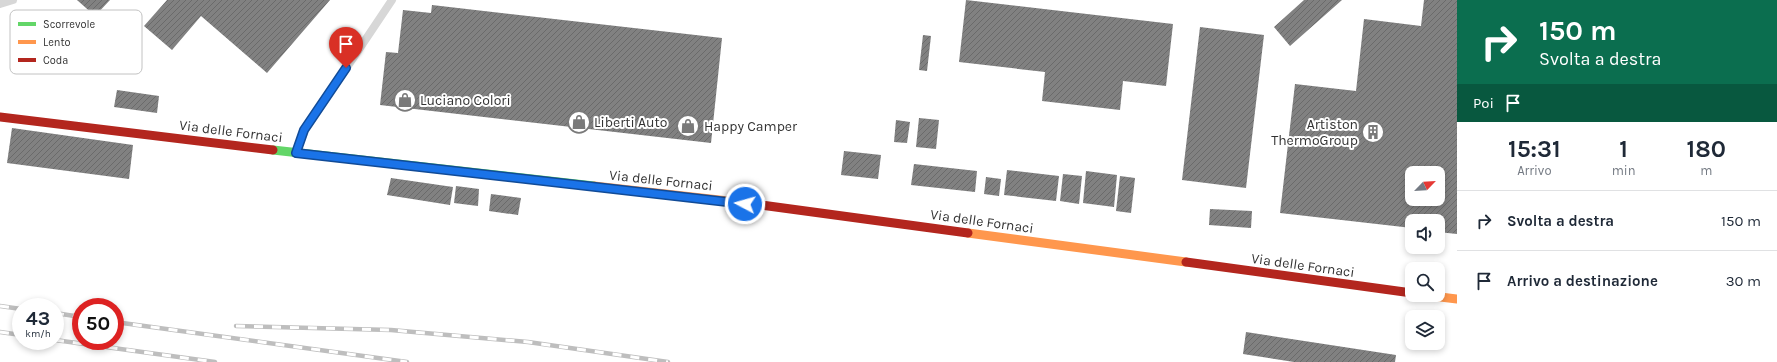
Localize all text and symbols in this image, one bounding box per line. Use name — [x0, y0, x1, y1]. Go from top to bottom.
legend — [10, 10, 142, 74]
text: 150 m — [1539, 14, 1617, 47]
icon: right — [1473, 16, 1525, 68]
text: Scorrevole — [43, 18, 96, 31]
pin — [329, 27, 363, 68]
icon: arrive — [335, 33, 357, 55]
text: Lento — [43, 36, 71, 49]
text: Svolta a destra — [1539, 48, 1662, 70]
text: Coda — [43, 54, 68, 67]
shop icon: Luciano Colori — [392, 87, 418, 113]
place label: Luciano Colori — [420, 92, 511, 109]
icon: arrive — [1502, 92, 1524, 114]
text: Poi — [1473, 94, 1494, 112]
shop icon: Liberti Auto — [566, 109, 592, 135]
shop icon: Happy Camper — [675, 113, 701, 139]
place label: Liberti Auto — [594, 114, 667, 131]
place label: Artiston ThermoGroup — [1271, 116, 1358, 149]
street label: Via delle Fornaci — [178, 117, 284, 146]
place label: Happy Camper — [704, 118, 798, 135]
building icon: Artiston ThermoGroup — [1360, 119, 1386, 145]
text: 15:31 — [1508, 135, 1561, 163]
text: 1 — [1619, 135, 1628, 163]
text: 180 — [1687, 135, 1726, 163]
text: Arrivo — [1517, 163, 1552, 178]
text: min — [1612, 163, 1636, 178]
text: m — [1700, 163, 1712, 178]
north arrow — [1405, 166, 1445, 206]
map controls — [1405, 166, 1445, 350]
street label: Via delle Fornaci — [608, 167, 714, 194]
position arrow — [724, 183, 766, 225]
street label: Via delle Fornaci — [929, 206, 1035, 237]
icon: right — [1473, 210, 1495, 232]
text: Svolta a destra — [1507, 212, 1614, 230]
text: 150 m — [1721, 212, 1761, 230]
button: sound — [1405, 214, 1445, 254]
street label: Via delle Fornaci — [1250, 250, 1356, 281]
button: search — [1405, 262, 1445, 302]
icon: arrive — [1473, 270, 1495, 292]
text: Arrivo a destinazione — [1507, 272, 1658, 290]
text: 30 m — [1726, 272, 1761, 290]
speed limit sign: 50 — [72, 298, 124, 350]
text: 43 — [26, 307, 50, 330]
button: layers — [1405, 310, 1445, 350]
text: km/h — [25, 328, 51, 340]

